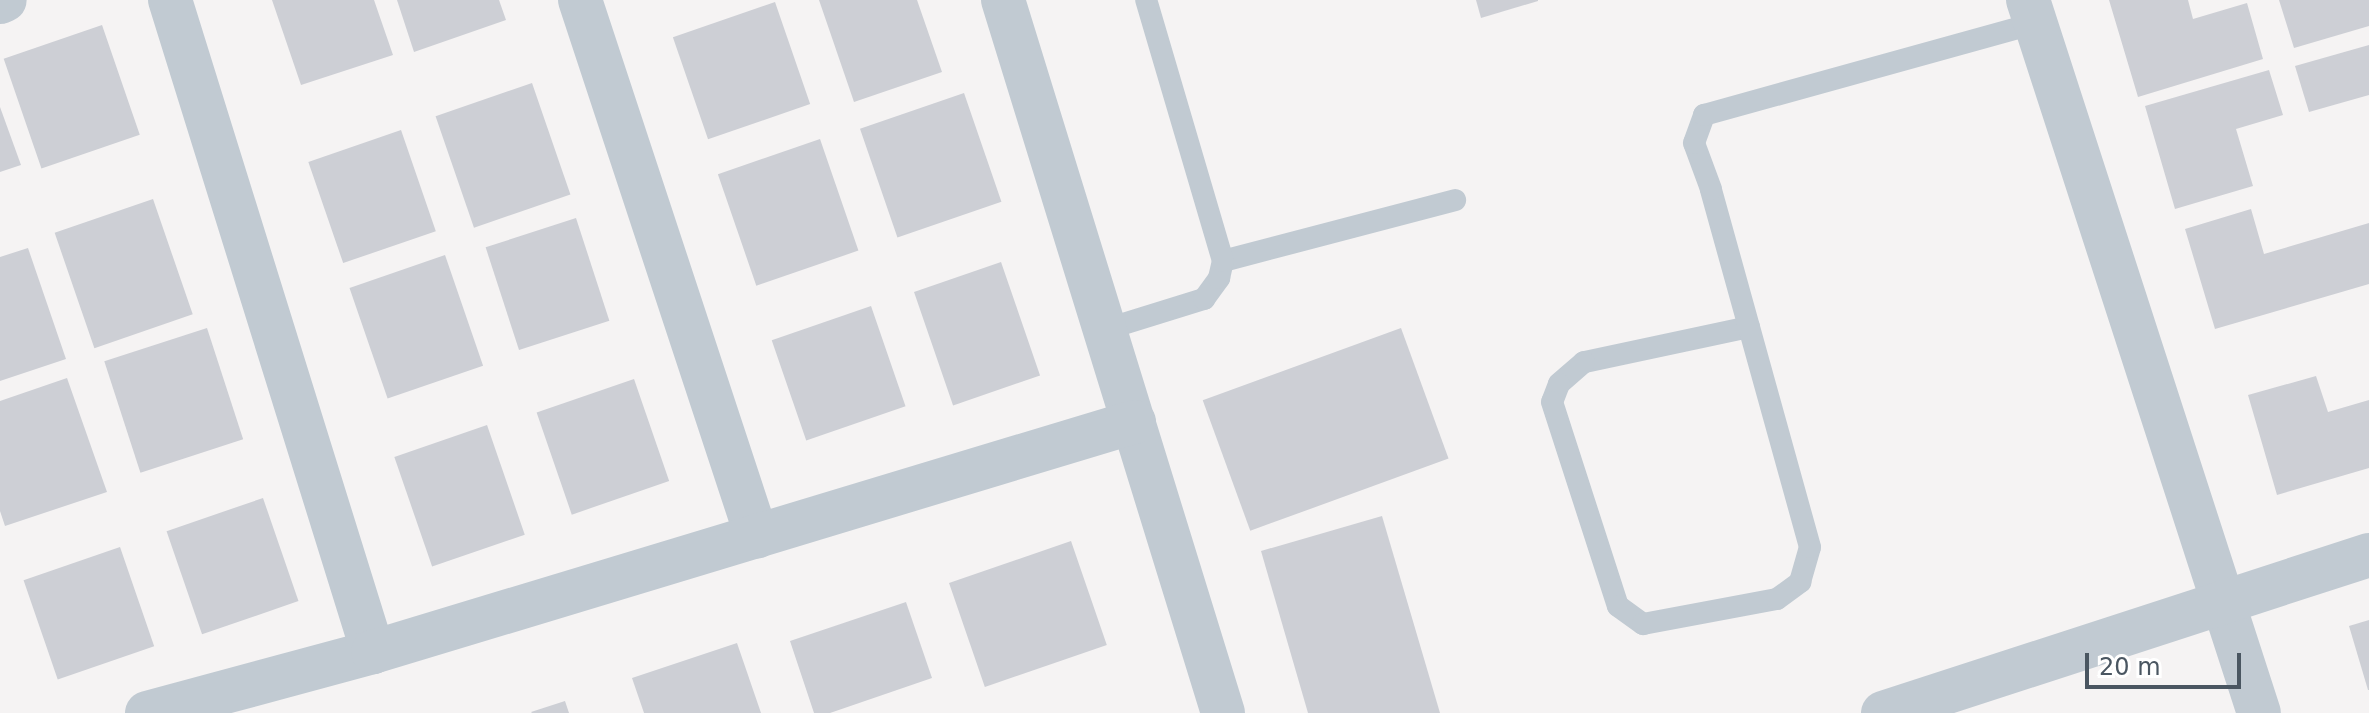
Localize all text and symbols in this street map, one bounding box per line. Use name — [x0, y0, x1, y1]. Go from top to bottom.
scale bar — [2089, 637, 2245, 687]
text: 20 m — [2099, 653, 2161, 681]

